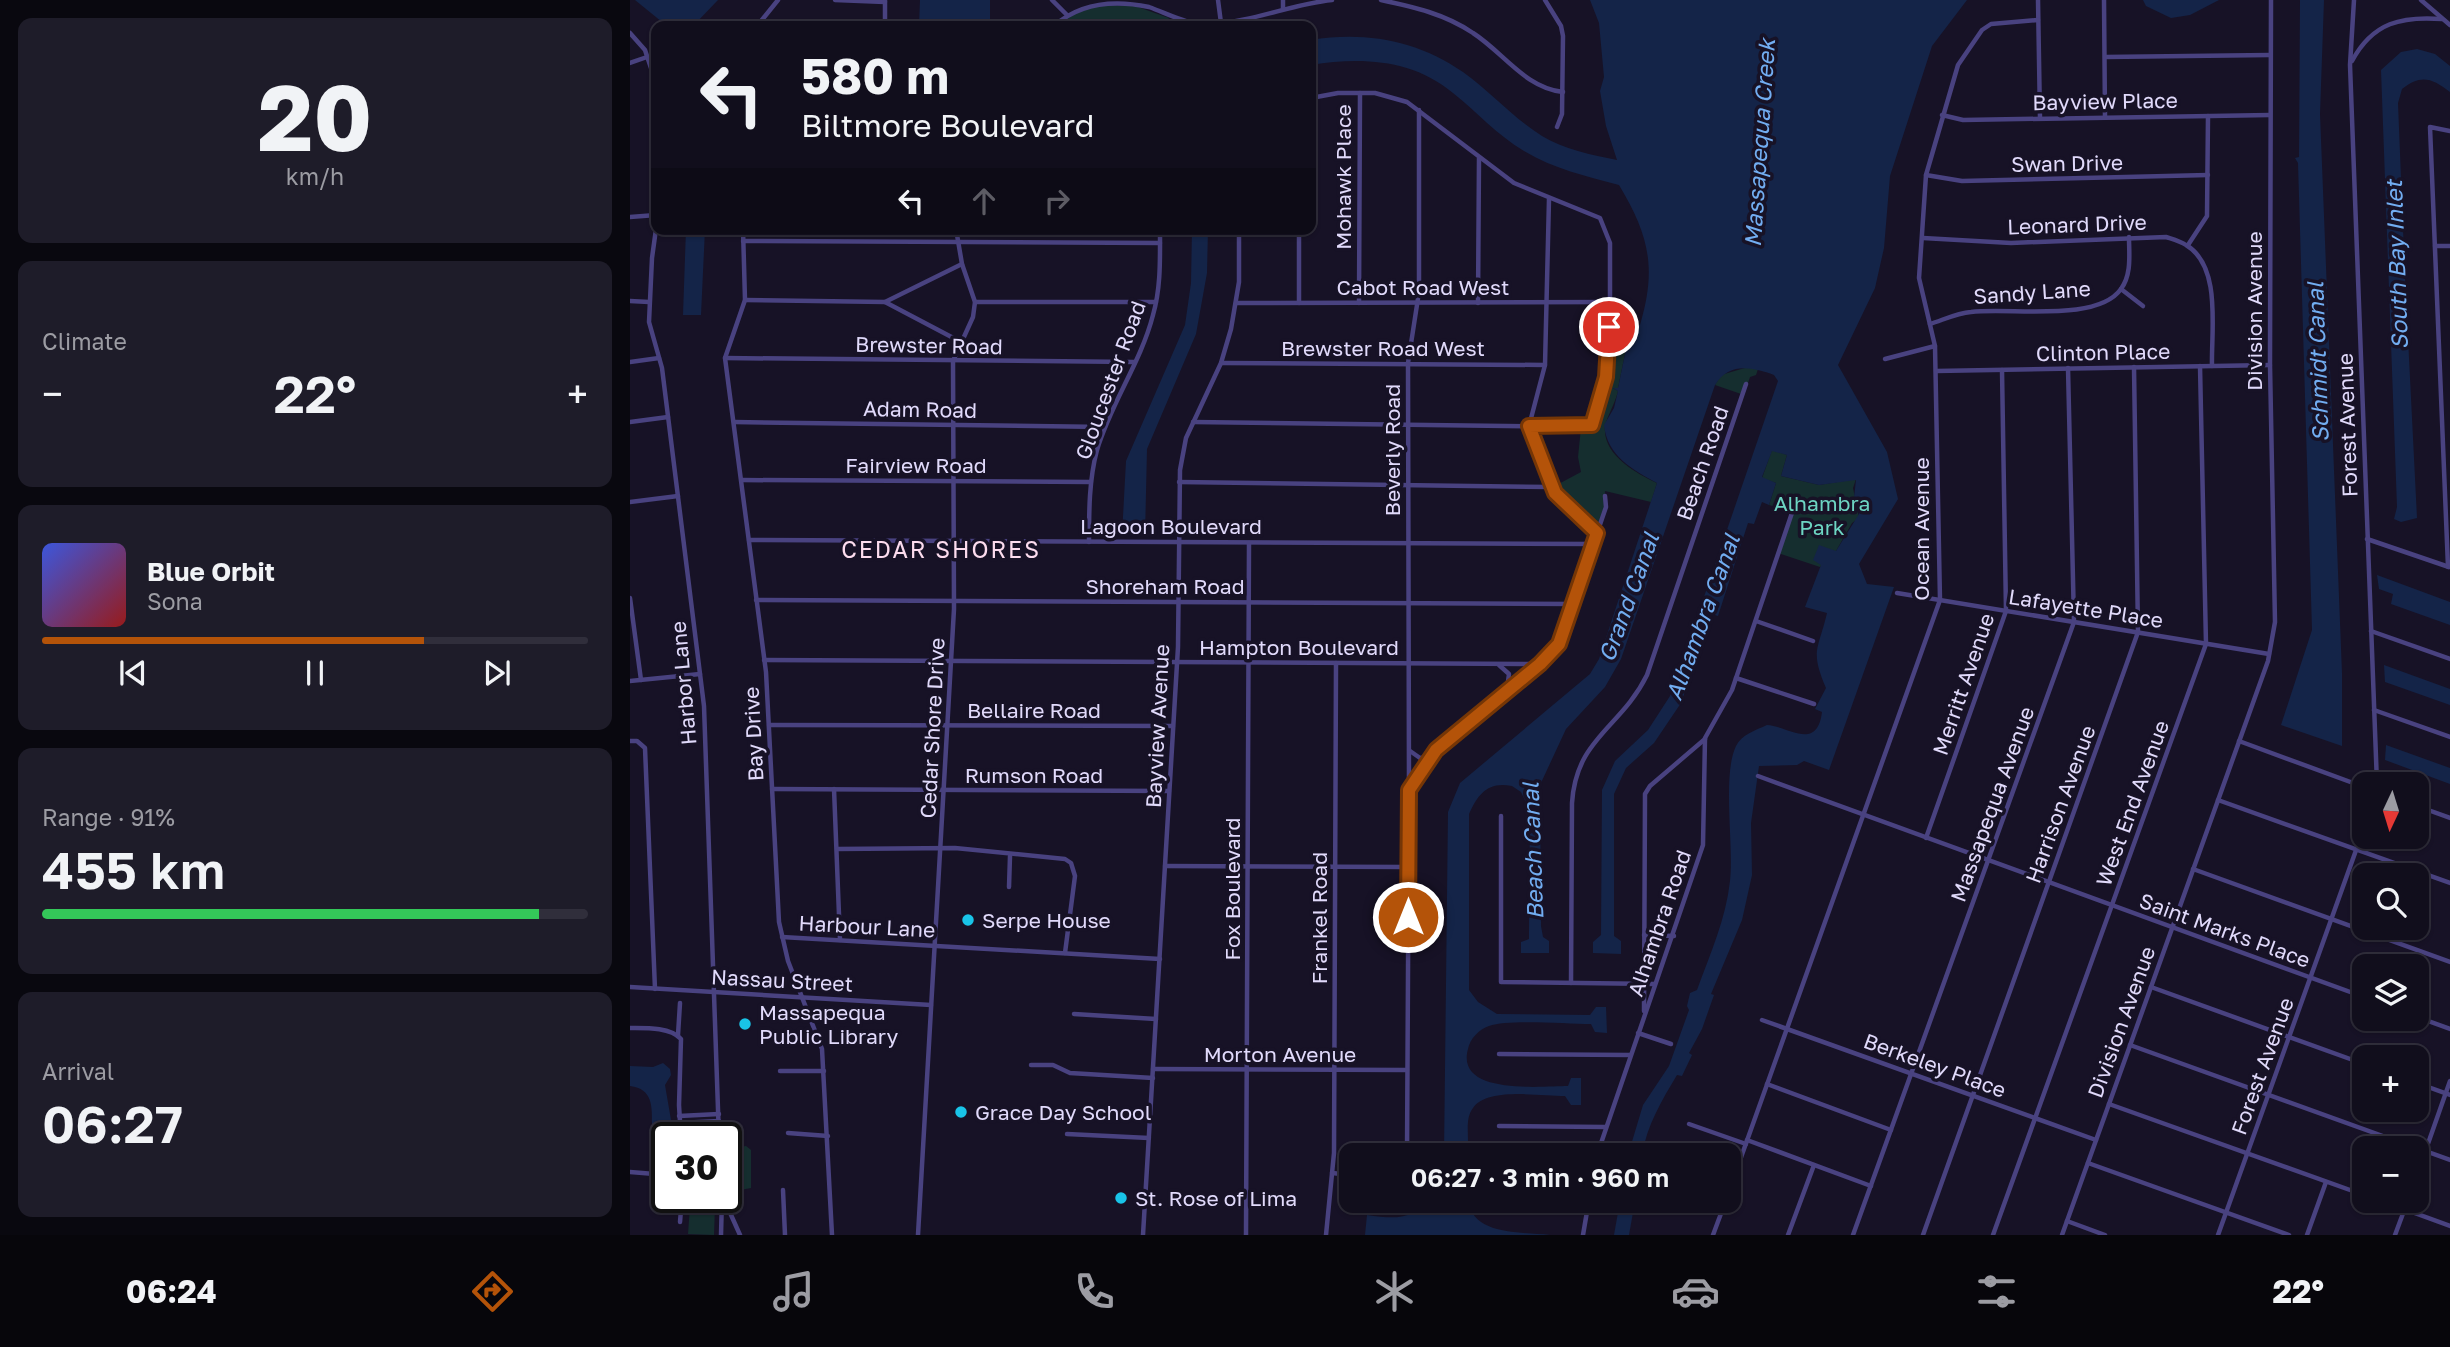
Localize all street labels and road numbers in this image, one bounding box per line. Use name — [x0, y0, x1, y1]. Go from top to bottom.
street label: Bayview Place — [2032, 87, 2178, 115]
street label: Mohawk Place — [1330, 104, 1356, 250]
street label: Swan Drive — [2011, 149, 2123, 177]
street label: Leonard Drive — [2007, 209, 2147, 239]
street label: Division Avenue — [2241, 231, 2267, 391]
street label: Cabot Road West — [1336, 274, 1510, 300]
street label: Sandy Lane — [1973, 275, 2091, 309]
street label: Gloucester Road — [1069, 297, 1151, 463]
street label: Brewster Road — [855, 331, 1003, 359]
street label: Brewster Road West — [1281, 335, 1485, 361]
street label: Clinton Place — [2036, 338, 2170, 366]
street label: Forest Avenue — [2331, 353, 2363, 497]
street label: Beverly Road — [1379, 384, 1405, 516]
street label: Adam Road — [863, 395, 977, 423]
street label: Beach Road — [1670, 402, 1734, 524]
street label: Fairview Road — [845, 452, 987, 478]
street label: Ocean Avenue — [1908, 457, 1934, 601]
street label: Lagoon Boulevard — [1080, 513, 1262, 539]
street label: Shoreham Road — [1085, 573, 1245, 599]
street label: Lafayette Place — [2007, 583, 2165, 633]
street label: Merritt Avenue — [1927, 610, 1999, 758]
street label: Harbor Lane — [665, 620, 701, 746]
street label: Hampton Boulevard — [1199, 634, 1399, 660]
street label: Cedar Shore Drive — [914, 637, 950, 819]
street label: Bayview Avenue — [1140, 644, 1174, 808]
street label: Bay Drive — [738, 686, 768, 782]
street label: Bellaire Road — [967, 697, 1101, 723]
street label: Massapequa Avenue — [1945, 703, 2039, 905]
street label: West End Avenue — [2090, 717, 2174, 889]
street label: Harrison Avenue — [2019, 722, 2101, 886]
street label: Rumson Road — [965, 762, 1103, 788]
street label: Fox Boulevard — [1219, 818, 1245, 960]
street label: Alhambra Road — [1622, 846, 1696, 1000]
street label: Frankel Road — [1306, 852, 1332, 984]
street label: Saint Marks Place — [2136, 887, 2314, 973]
street label: Harbour Lane — [798, 909, 936, 943]
street label: Division Avenue — [2082, 943, 2160, 1101]
street label: Nassau Street — [710, 963, 854, 997]
street label: Forest Avenue — [2225, 994, 2299, 1138]
street label: Berkeley Place — [1860, 1027, 2010, 1103]
street label: Morton Avenue — [1204, 1041, 1356, 1067]

